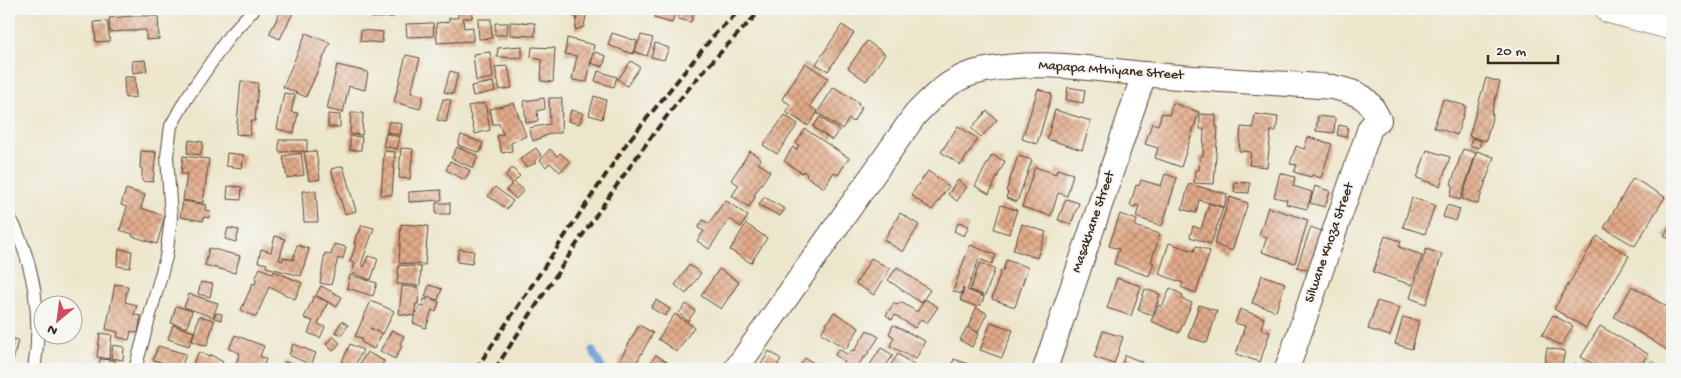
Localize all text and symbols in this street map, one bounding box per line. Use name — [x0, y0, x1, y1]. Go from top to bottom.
scale bar — [1488, 32, 1558, 64]
text: 20 m — [1496, 43, 1526, 61]
street label: Mapapa Mthiyane Street — [1038, 57, 1185, 85]
street label: Masakhane Street — [1069, 168, 1120, 275]
street label: Silwane Khoza Street — [1302, 180, 1359, 305]
north arrow — [32, 296, 82, 346]
text: N — [45, 320, 61, 339]

